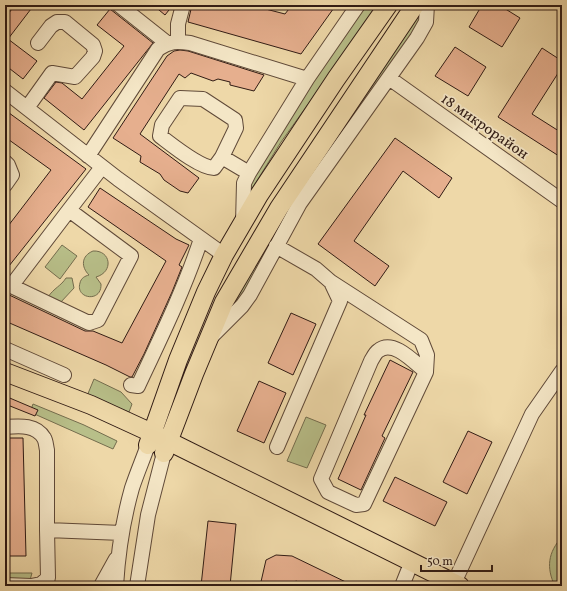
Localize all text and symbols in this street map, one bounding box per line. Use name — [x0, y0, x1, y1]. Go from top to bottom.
street label: 18 микрорайон — [436, 89, 532, 165]
scale bar — [421, 547, 492, 573]
text: 50 m — [427, 554, 453, 570]

